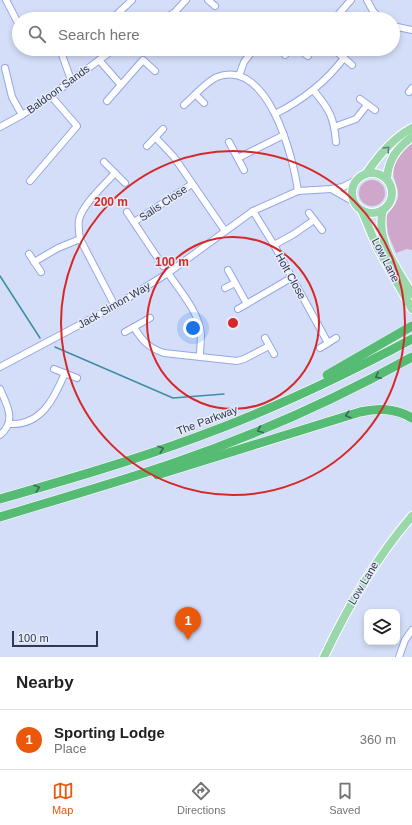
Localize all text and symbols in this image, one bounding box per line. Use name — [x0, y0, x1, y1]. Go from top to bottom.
search box — [12, 12, 400, 56]
icon: search — [26, 23, 48, 45]
text: Search here — [58, 26, 140, 43]
street label: Baldoon Sands — [24, 62, 92, 116]
one-way arrow — [382, 146, 390, 154]
street label: Salis Close — [137, 183, 189, 223]
text: 200 m — [94, 195, 128, 209]
street label: Low Lane — [370, 236, 402, 284]
street label: Holt Close — [273, 251, 309, 301]
text: 100 m — [155, 255, 189, 269]
street label: Jack Simon Way — [76, 279, 153, 331]
centre of rings — [226, 316, 240, 330]
your location — [183, 318, 203, 338]
one-way arrow — [374, 371, 382, 378]
street label: The Parkway — [175, 403, 240, 437]
one-way arrow — [344, 410, 351, 419]
one-way arrow — [256, 425, 264, 433]
one-way arrow — [158, 446, 165, 454]
one-way arrow — [34, 484, 41, 493]
street label: Low Lane — [346, 559, 380, 607]
pin: 1 — [175, 607, 201, 640]
map controls — [364, 609, 400, 645]
button: layers — [364, 609, 400, 645]
scale bar — [12, 629, 98, 648]
text: 100 m — [18, 632, 49, 644]
text: Nearby — [16, 673, 74, 692]
text: Sporting Lodge — [54, 724, 165, 741]
text: 1 — [25, 732, 33, 747]
text: 360 m — [360, 732, 396, 747]
text: Place — [54, 741, 87, 756]
tab: Map — [52, 780, 74, 816]
tab: Directions — [177, 780, 226, 816]
tab: Saved — [329, 780, 360, 816]

